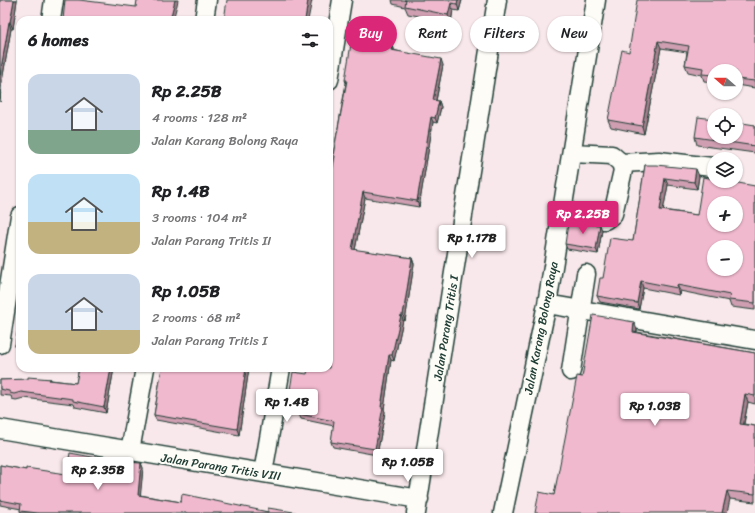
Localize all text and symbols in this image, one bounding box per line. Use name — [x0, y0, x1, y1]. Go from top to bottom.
chip: Buy — [345, 16, 397, 52]
chip: Rent — [405, 16, 462, 52]
chip: Filters — [470, 16, 539, 52]
chip: New — [547, 16, 602, 52]
text: 6 homes — [28, 25, 88, 55]
icon: filters — [299, 29, 321, 51]
north arrow — [707, 64, 743, 100]
map controls — [707, 64, 743, 276]
text: Rp 2.25B — [152, 76, 222, 106]
icon: home — [60, 90, 108, 138]
text: 4 rooms · 128 m² — [152, 106, 247, 129]
button: locate — [707, 108, 743, 144]
text: Jalan Karang Bolong Raya — [152, 129, 298, 152]
button: layers — [707, 152, 743, 188]
text: Rp 1.4B — [152, 176, 210, 206]
icon: home — [60, 190, 108, 238]
button: + — [707, 196, 743, 232]
pin: Rp 2.25B — [542, 201, 624, 235]
text: Rp 2.25B — [556, 202, 610, 225]
text: 3 rooms · 104 m² — [152, 206, 247, 229]
pin: Rp 1.17B — [431, 225, 513, 259]
text: Rp 1.17B — [448, 226, 496, 249]
text: Jalan Parang Tritis II — [152, 229, 271, 252]
button: − — [707, 240, 743, 276]
street label: Jalan Karang Bolong Raya — [517, 259, 565, 397]
street label: Jalan Parang Tritis I — [427, 272, 465, 383]
text: Rp 1.05B — [152, 276, 220, 306]
icon: home — [60, 290, 108, 338]
text: 2 rooms · 68 m² — [152, 306, 241, 329]
text: Jalan Parang Tritis I — [152, 329, 267, 352]
pin: Rp 1.4B — [250, 389, 324, 423]
text: Rp 1.4B — [265, 390, 309, 413]
pin: Rp 1.03B — [614, 393, 696, 427]
text: Rp 1.03B — [629, 394, 681, 417]
street label: Jalan Parang Tritis VIII — [159, 447, 283, 487]
pin: Rp 1.05B — [367, 449, 449, 483]
text: Rp 1.05B — [382, 450, 434, 473]
pin: Rp 2.35B — [57, 457, 139, 491]
text: Rp 2.35B — [72, 458, 124, 481]

